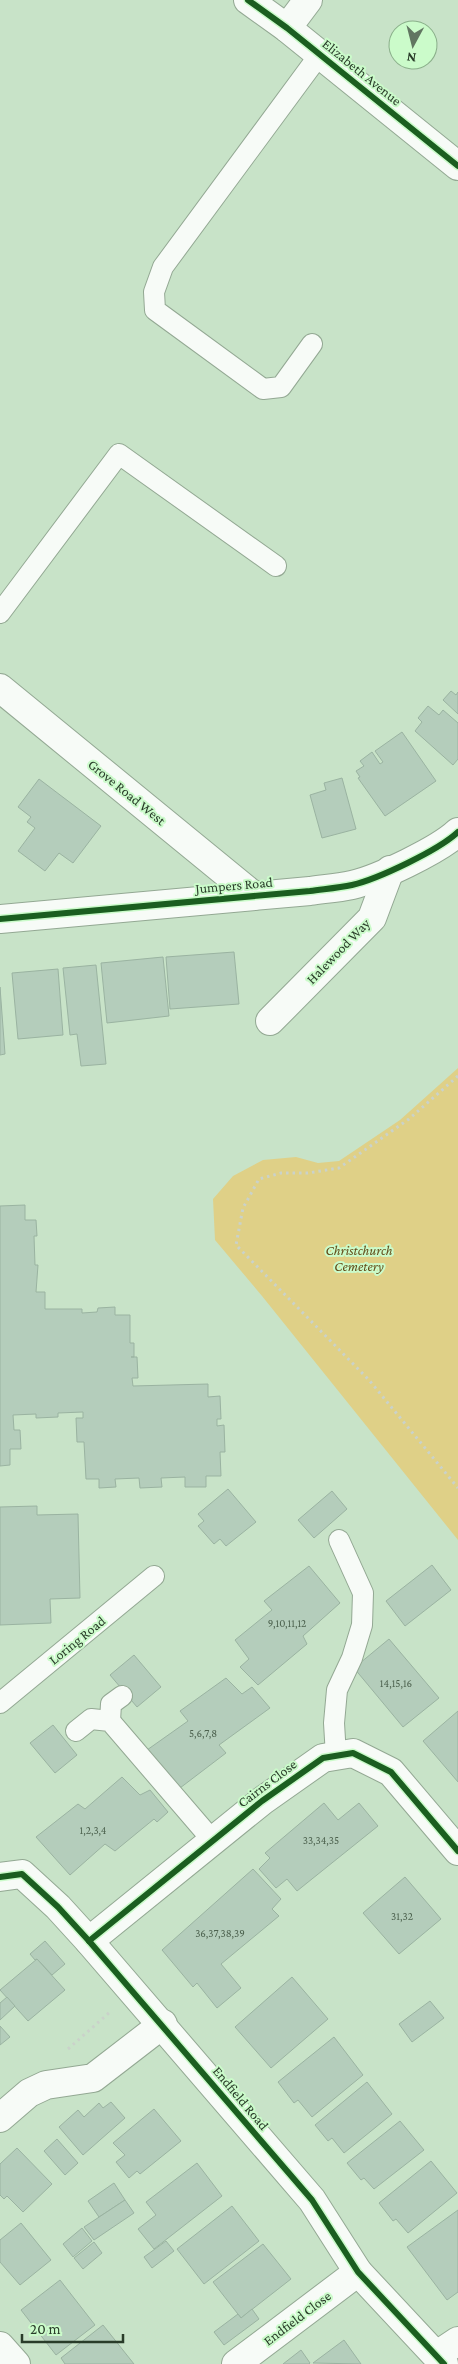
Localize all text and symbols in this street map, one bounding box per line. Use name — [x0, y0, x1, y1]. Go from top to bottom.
north arrow — [388, 20, 438, 70]
street label: Elizabeth Avenue — [319, 35, 405, 109]
text: N — [405, 49, 417, 66]
street label: Grove Road West — [85, 756, 169, 828]
street label: Jumpers Road — [193, 874, 274, 897]
street label: Halewood Way — [303, 915, 374, 987]
park label: Christchurch Cemetery — [326, 1242, 393, 1274]
street label: Loring Road — [46, 1612, 109, 1668]
house number: 9,10,11,12 — [268, 1617, 306, 1630]
house number: 14,15,16 — [380, 1677, 412, 1690]
house number: 5,6,7,8 — [189, 1727, 217, 1740]
street label: Cairns Close — [234, 1756, 300, 1810]
house number: 1,2,3,4 — [80, 1824, 107, 1837]
house number: 33,34,35 — [303, 1834, 339, 1847]
house number: 31,32 — [391, 1910, 413, 1923]
house number: 36,37,38,39 — [195, 1927, 245, 1940]
street label: Endfield Road — [210, 2063, 273, 2134]
street label: Endfield Close — [260, 2287, 334, 2349]
scale bar — [22, 2312, 124, 2344]
text: 20 m — [30, 2321, 61, 2337]

